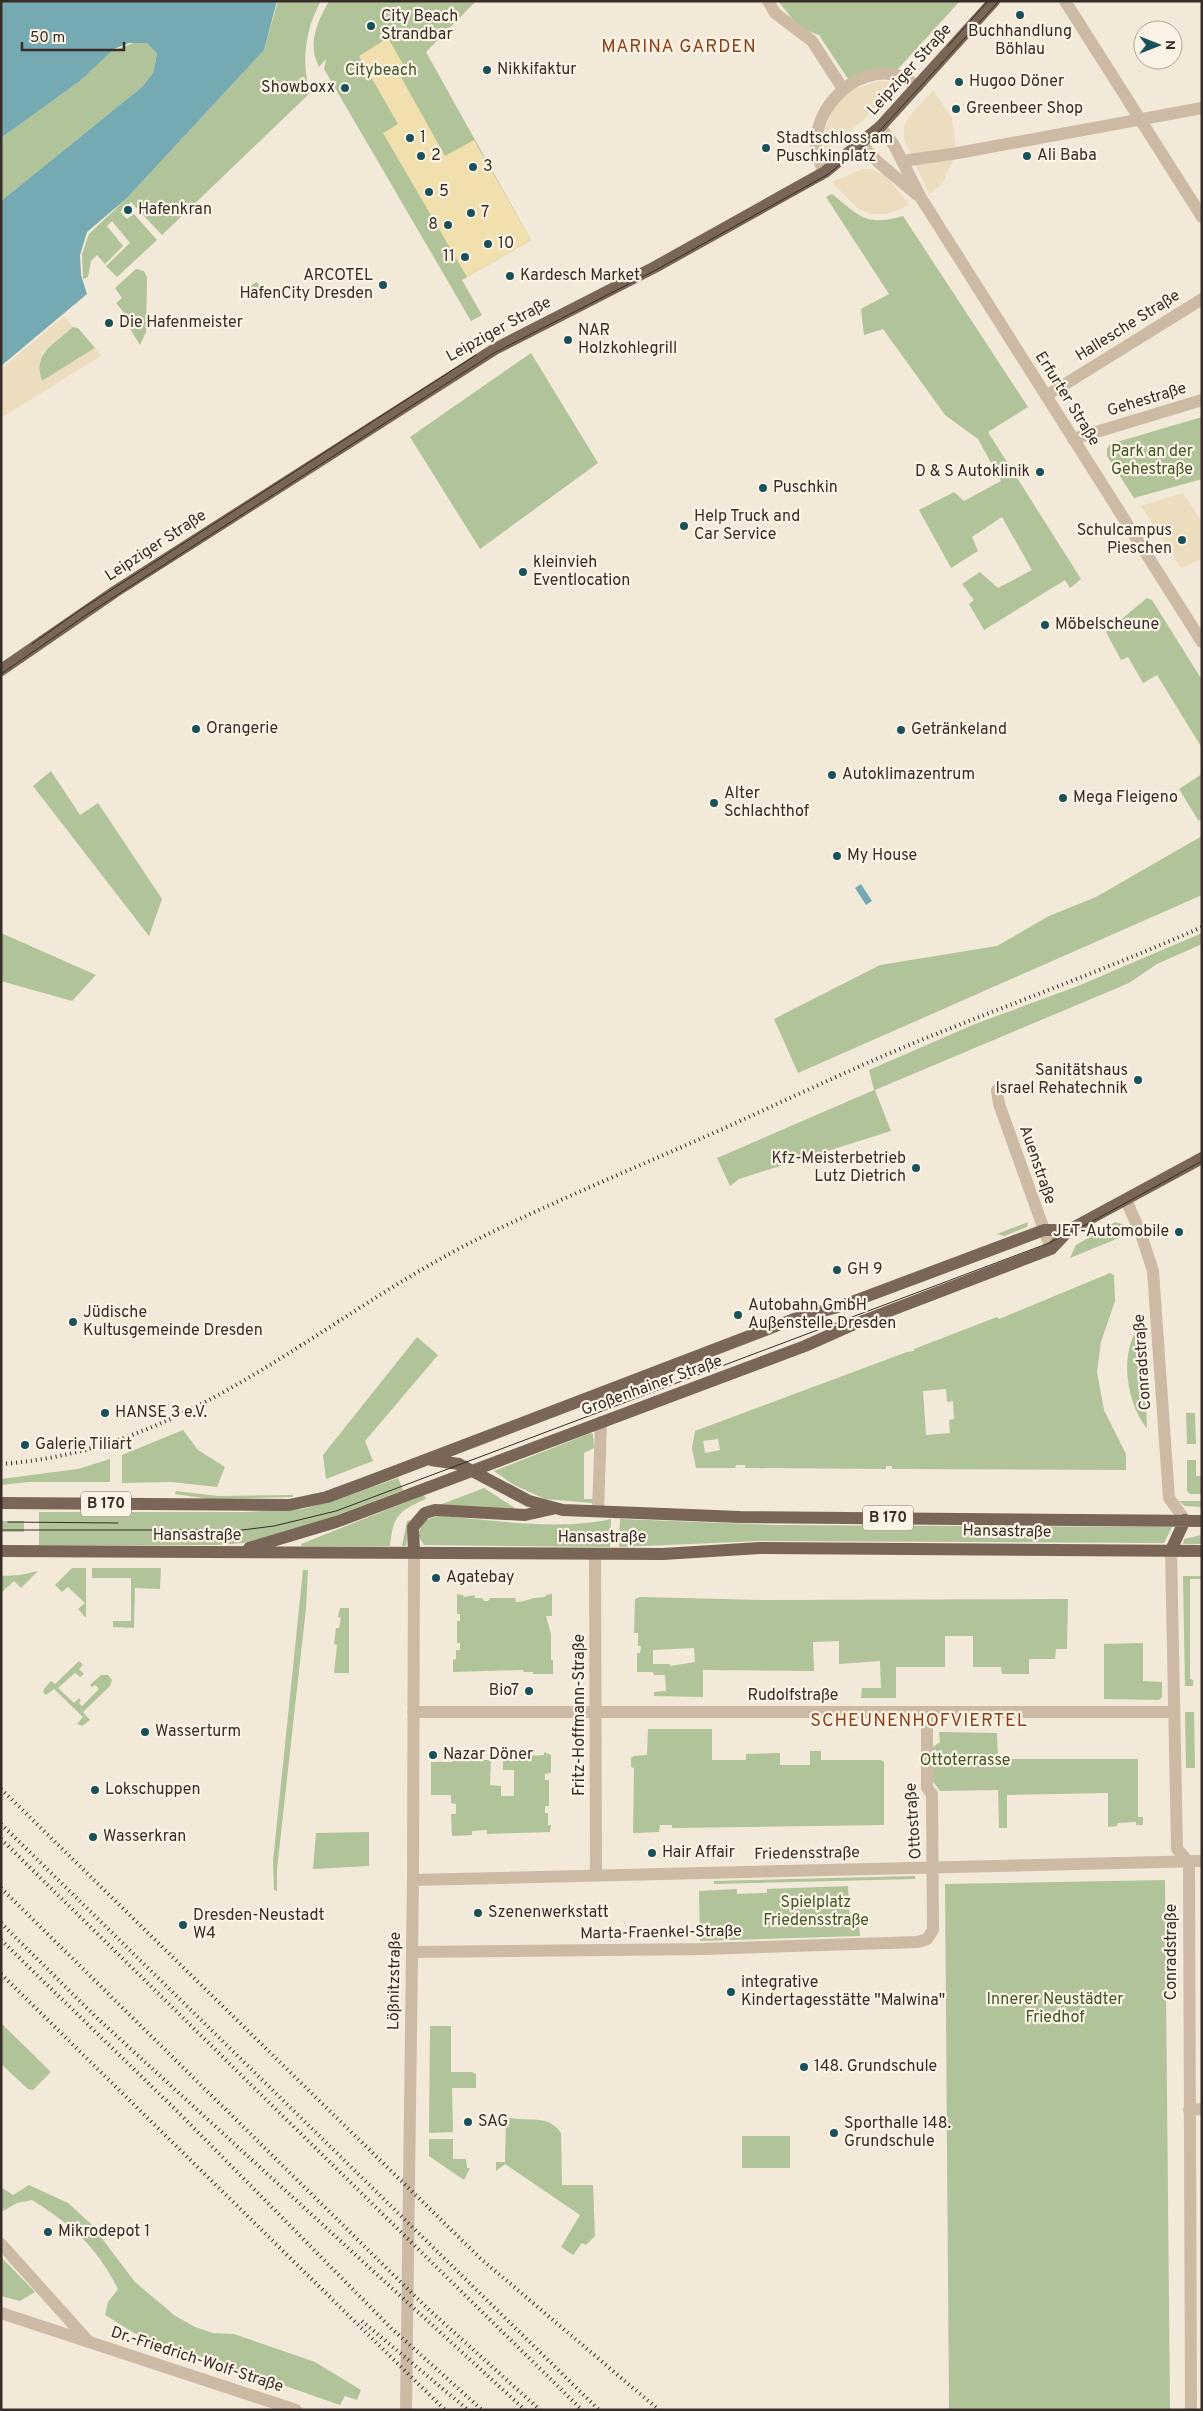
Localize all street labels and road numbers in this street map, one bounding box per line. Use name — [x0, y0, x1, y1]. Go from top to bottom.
street label: Leipziger Straße — [863, 20, 957, 120]
street label: Hallesche Straße — [1072, 286, 1184, 366]
street label: Leipziger Straße — [443, 293, 555, 367]
street label: Erfurter Straße — [1030, 348, 1104, 450]
street label: Gehestraße — [1105, 378, 1189, 422]
street label: Leipziger Straße — [102, 506, 210, 586]
street label: Auenstraße — [1014, 1123, 1060, 1207]
street label: Conradstraße — [1130, 1313, 1156, 1411]
street label: Großenhainer Straße — [579, 1351, 725, 1421]
road number: B 170 — [81, 1492, 131, 1516]
road number: B 170 — [863, 1506, 913, 1530]
street label: Hansastraße — [963, 1521, 1051, 1543]
street label: Hansastraße — [153, 1526, 241, 1546]
street label: Hansastraße — [558, 1528, 646, 1548]
street label: Fritz-Hoffmann-Straße — [570, 1634, 590, 1796]
street label: Rudolfstraße — [748, 1686, 838, 1706]
street label: Ottostraße — [901, 1782, 927, 1860]
street label: Friedensstraße — [754, 1843, 860, 1865]
street label: Conradstraße — [1162, 1904, 1182, 2000]
street label: Marta-Fraenkel-Straße — [580, 1922, 742, 1944]
street label: Lößnitzstraße — [384, 1932, 406, 2030]
street label: Dr.-Friedrich-Wolf-Straße — [108, 2323, 286, 2397]

